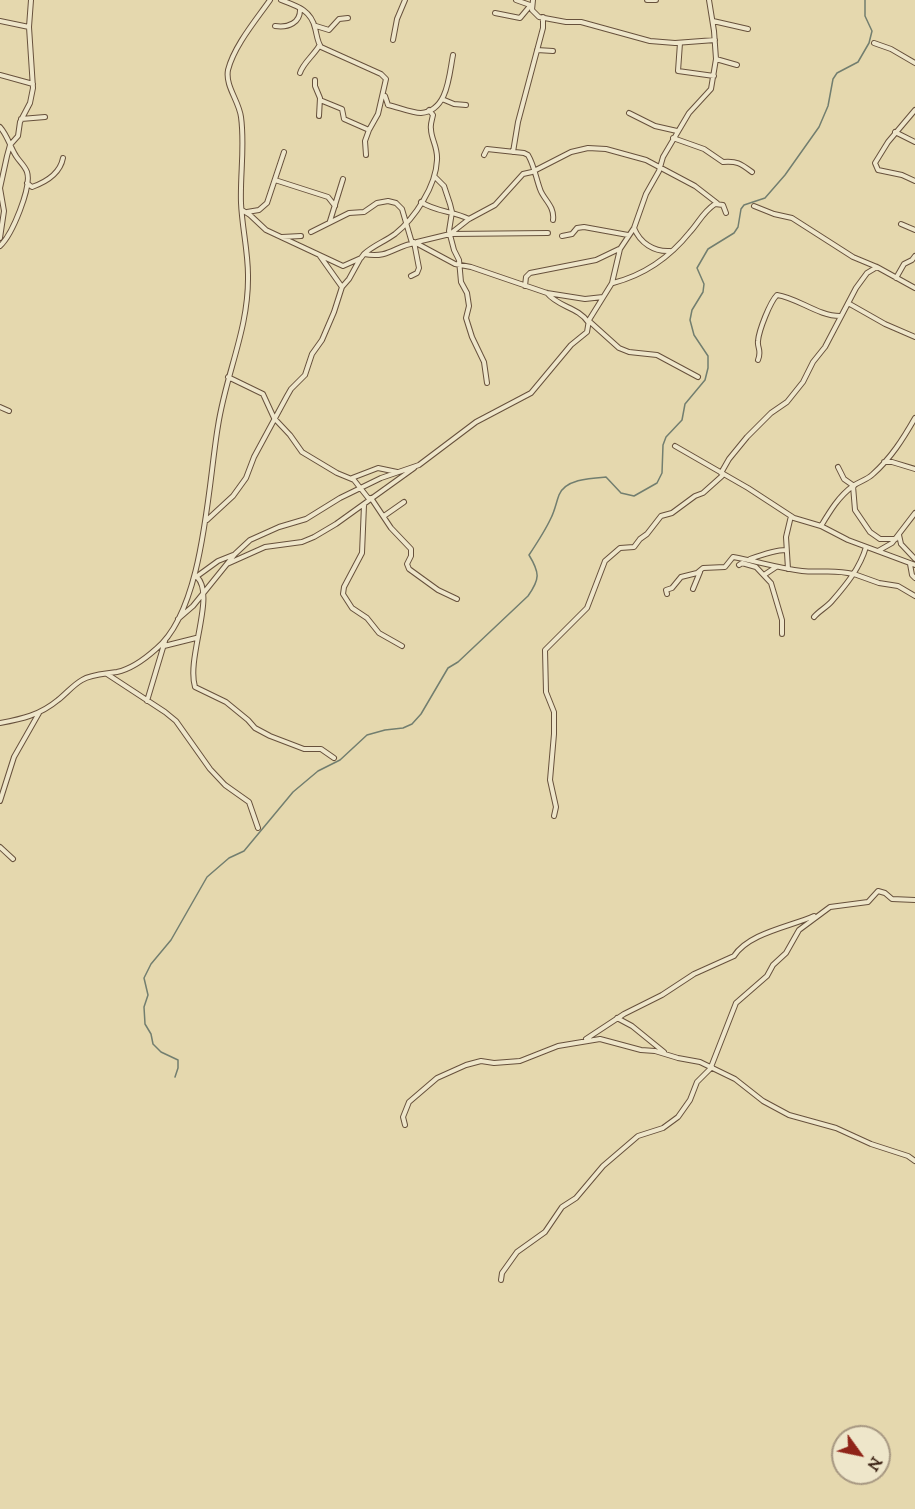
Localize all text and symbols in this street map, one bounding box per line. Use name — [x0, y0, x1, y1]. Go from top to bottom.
north arrow — [831, 1425, 891, 1485]
text: N — [862, 1453, 886, 1475]

